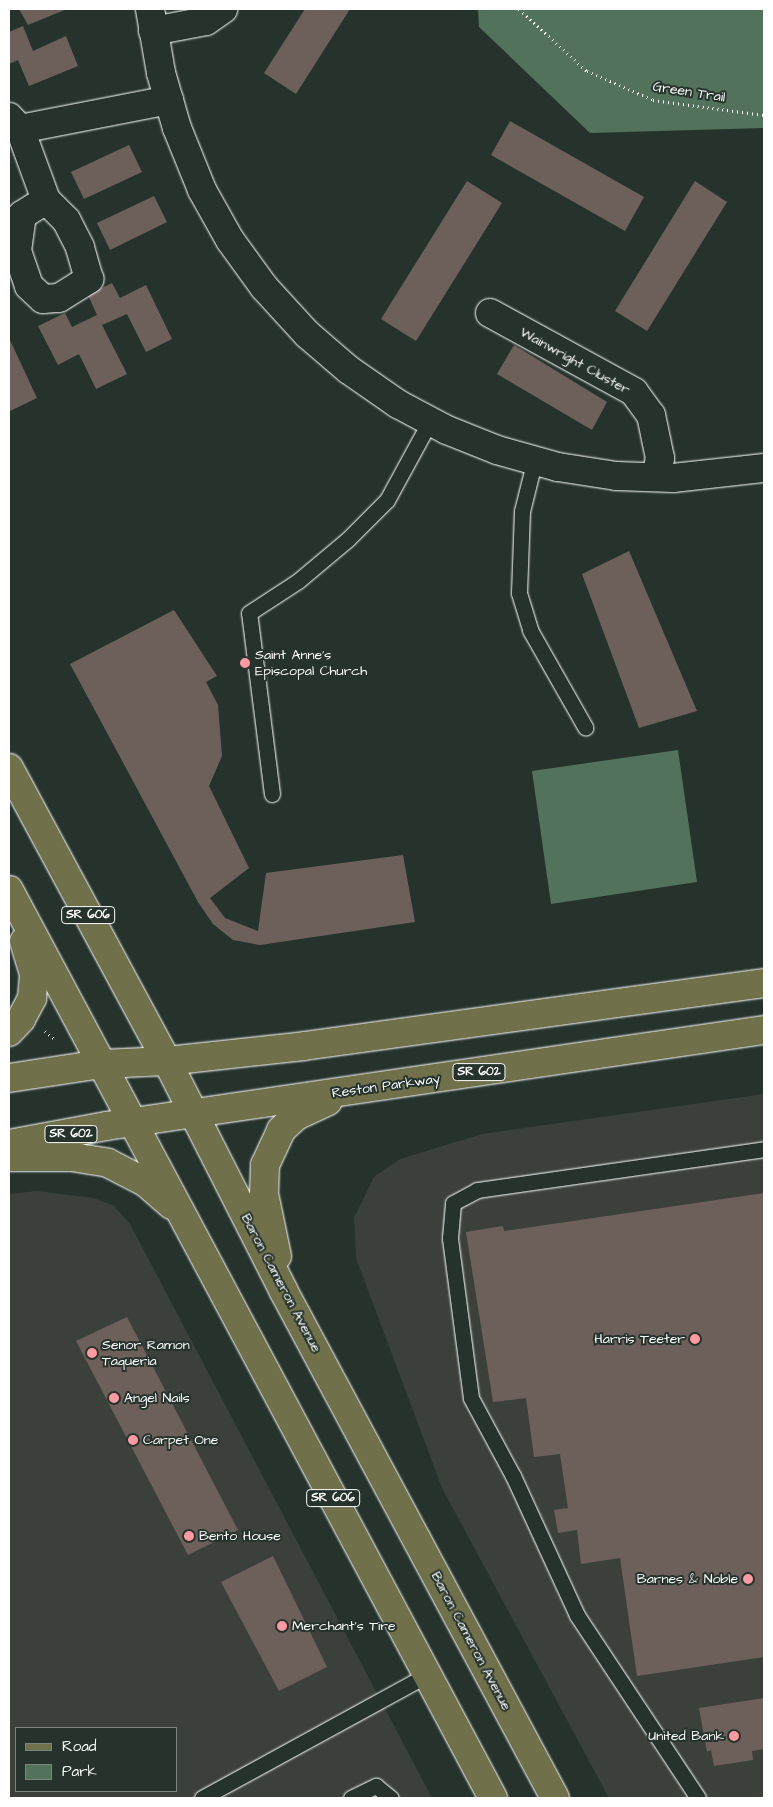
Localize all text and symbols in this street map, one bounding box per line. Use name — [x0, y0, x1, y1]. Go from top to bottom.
street label: Green Trail — [652, 78, 726, 106]
street label: Wainwright Cluster — [517, 324, 633, 398]
place label: Saint Anne's Episcopal Church — [255, 647, 367, 680]
marker: Saint Anne's Episcopal Church — [239, 657, 251, 669]
road number: SR 606 — [61, 906, 116, 924]
road number: SR 602 — [452, 1062, 506, 1082]
street label: Reston Parkway — [331, 1070, 441, 1102]
road number: SR 602 — [44, 1124, 98, 1144]
street label: Baron Cameron Avenue — [237, 1211, 325, 1355]
place label: Harris Teeter — [594, 1331, 685, 1347]
marker: Harris Teeter — [689, 1333, 701, 1345]
place label: Senor Ramon Taqueria — [102, 1337, 190, 1370]
marker: Senor Ramon Taqueria — [86, 1347, 98, 1359]
place label: Angel Nails — [124, 1390, 190, 1406]
marker: Angel Nails — [108, 1392, 120, 1404]
place label: Carpet One — [143, 1432, 218, 1448]
marker: Carpet One — [127, 1434, 139, 1446]
road number: SR 606 — [306, 1489, 360, 1508]
place label: Bento House — [199, 1528, 281, 1544]
marker: Bento House — [183, 1530, 195, 1542]
street label: Baron Cameron Avenue — [427, 1569, 515, 1713]
place label: Barnes & Noble — [637, 1571, 738, 1587]
marker: Barnes & Noble — [742, 1573, 754, 1585]
place label: Merchant's Tire — [292, 1618, 395, 1634]
marker: Merchant's Tire — [276, 1620, 288, 1632]
legend — [15, 1727, 178, 1792]
place label: United Bank — [648, 1728, 724, 1744]
marker: United Bank — [728, 1730, 740, 1742]
text: Road — [62, 1736, 96, 1757]
text: Park — [62, 1761, 97, 1782]

